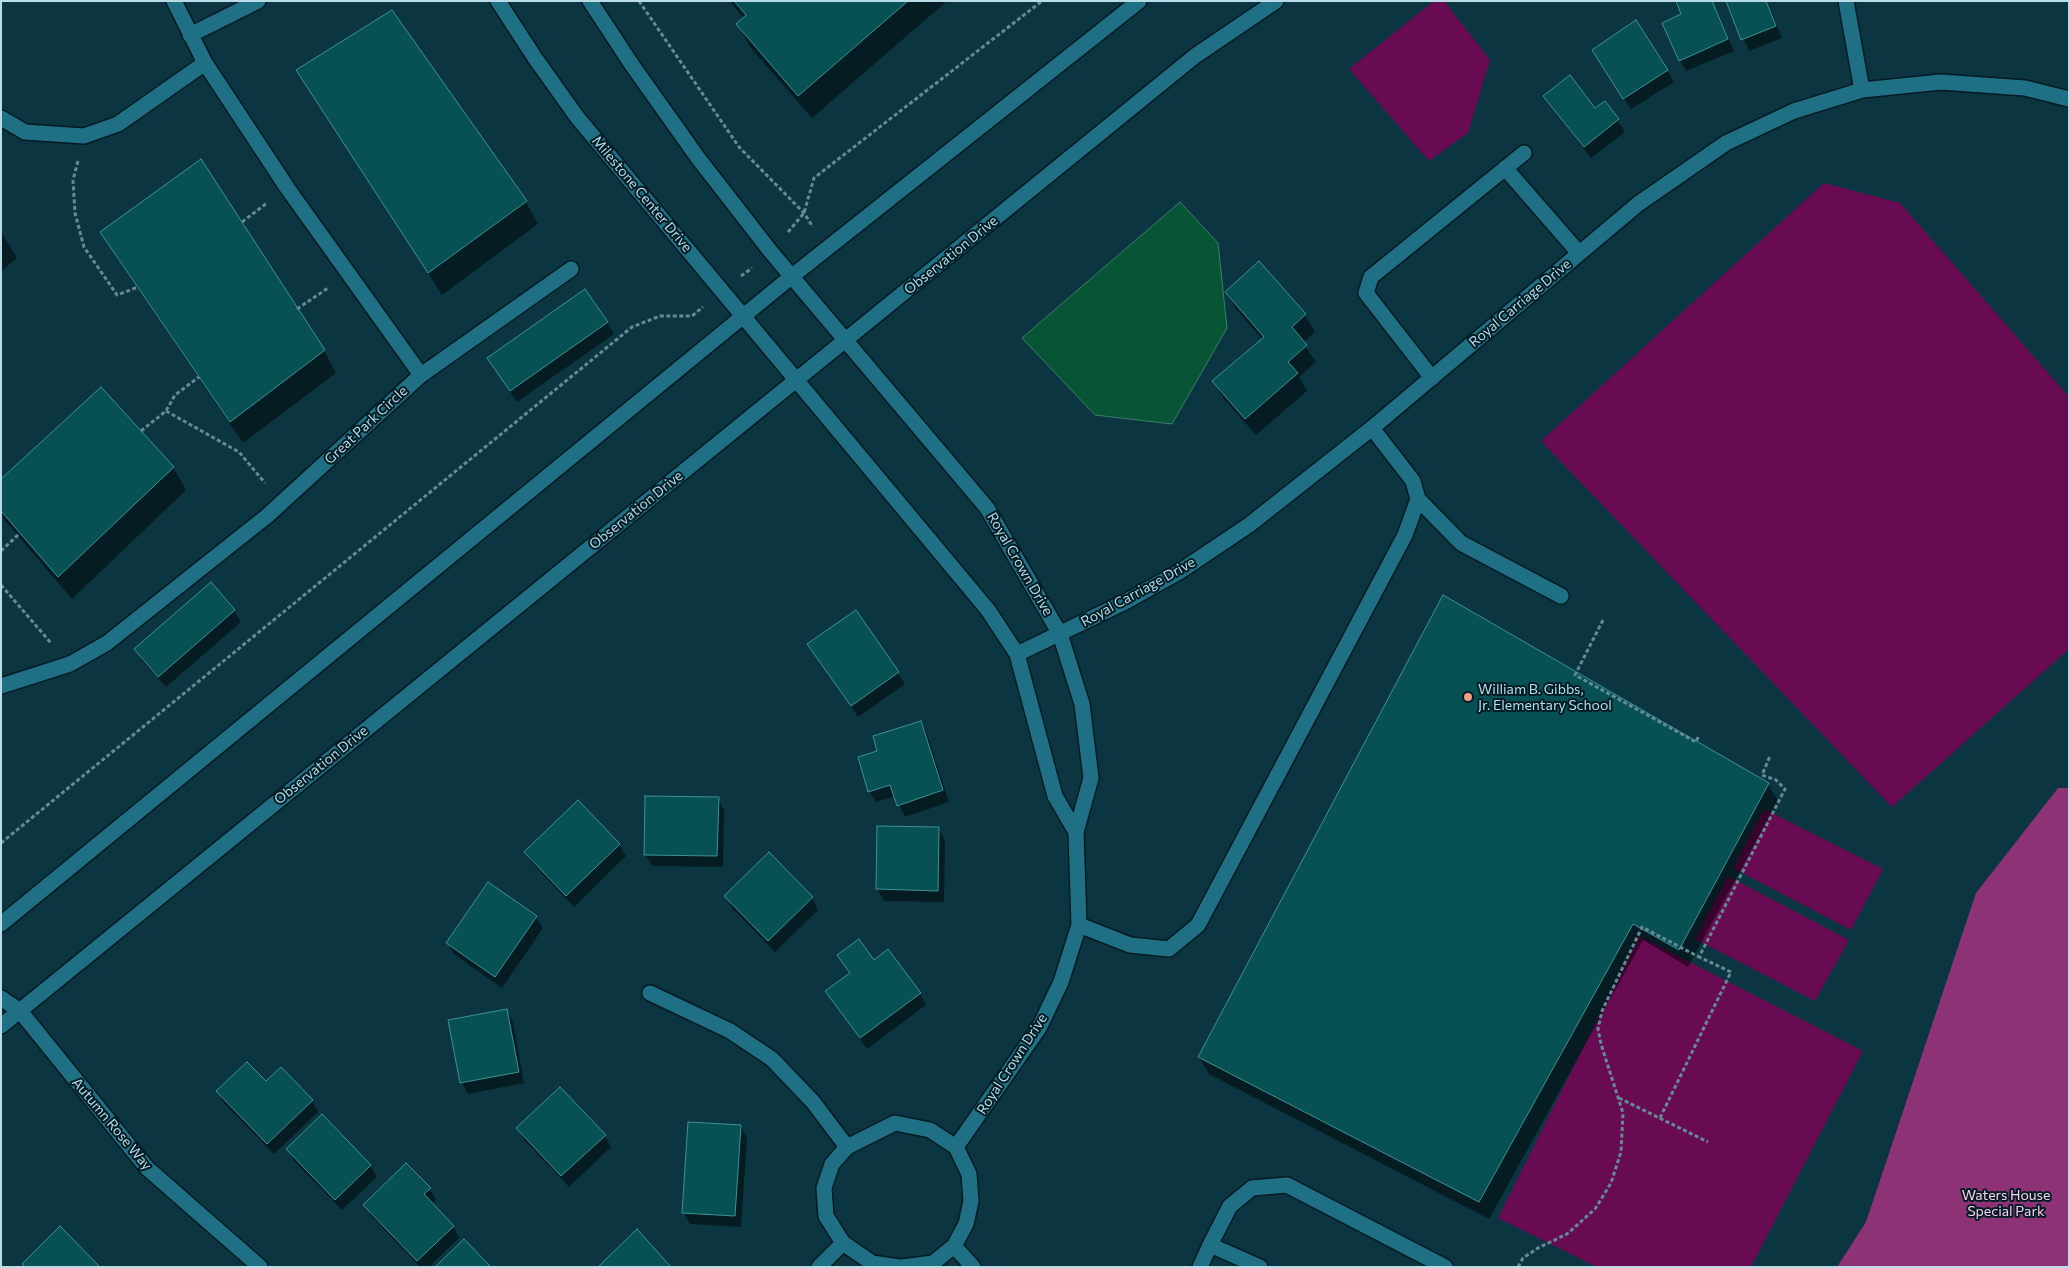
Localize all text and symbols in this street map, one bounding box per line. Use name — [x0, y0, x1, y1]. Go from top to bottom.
street label: Milestone Center Drive — [588, 132, 696, 256]
street label: Observation Drive — [901, 212, 1001, 298]
street label: Royal Carriage Drive — [1466, 255, 1574, 351]
street label: Great Park Circle — [321, 382, 411, 468]
street label: Observation Drive — [586, 467, 686, 553]
street label: Royal Crown Drive — [984, 509, 1056, 619]
street label: Royal Carriage Drive — [1078, 554, 1198, 630]
place label: William B. Gibbs, Jr. Elementary School — [1478, 681, 1612, 714]
marker: William B. Gibbs, Jr. Elementary School — [1462, 691, 1474, 703]
street label: Observation Drive — [271, 722, 371, 808]
street label: Royal Crown Drive — [973, 1011, 1051, 1117]
street label: Autumn Rose Way — [68, 1074, 156, 1174]
park label: Waters House Special Park — [1962, 1187, 2050, 1220]

